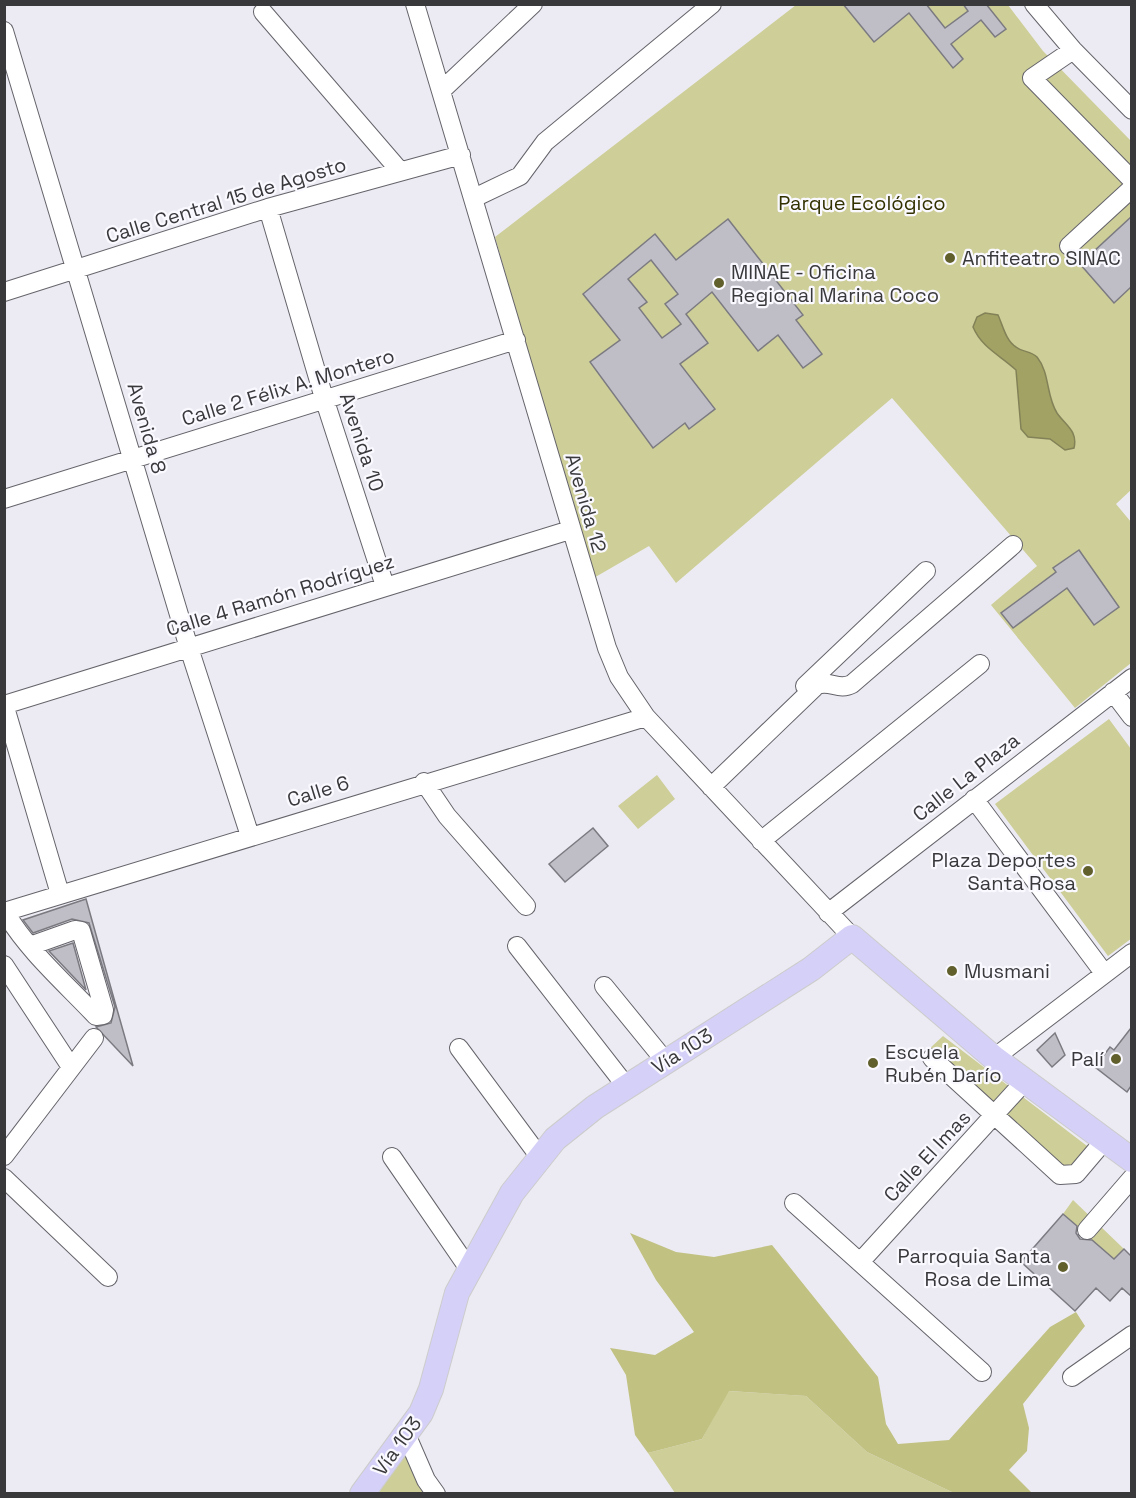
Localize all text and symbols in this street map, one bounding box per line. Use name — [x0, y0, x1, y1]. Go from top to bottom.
street label: Calle Central 15 de Agosto — [103, 151, 349, 249]
park label: Parque Ecológico — [778, 190, 946, 216]
place label: Anfiteatro SINAC — [962, 245, 1121, 271]
marker: Anfiteatro SINAC — [943, 251, 957, 265]
place label: MINAE - Oficina Regional Marina Coco — [731, 259, 939, 308]
marker: MINAE - Oficina Regional Marina Coco — [712, 276, 726, 290]
street label: Calle 2 Félix A. Montero — [178, 342, 398, 432]
street label: Avenida 8 — [122, 379, 172, 477]
street label: Avenida 10 — [334, 389, 390, 495]
street label: Avenida 12 — [560, 451, 612, 555]
street label: Calle 4 Ramón Rodríguez — [163, 548, 397, 642]
street label: Calle La Plaza — [907, 727, 1025, 827]
street label: Calle 6 — [284, 769, 352, 813]
place label: Plaza Deportes Santa Rosa — [931, 847, 1076, 896]
marker: Plaza Deportes Santa Rosa — [1081, 864, 1095, 878]
place label: Musmani — [964, 958, 1050, 984]
marker: Musmani — [945, 964, 959, 978]
street label: Vía 103 — [647, 1022, 717, 1080]
place label: Escuela Rubén Darío — [885, 1039, 1002, 1088]
place label: Palí — [1071, 1046, 1104, 1072]
marker: Palí — [1109, 1052, 1123, 1066]
marker: Escuela Rubén Darío — [866, 1056, 880, 1070]
street label: Calle El Imas — [878, 1105, 976, 1207]
place label: Parroquia Santa Rosa de Lima — [898, 1243, 1051, 1292]
marker: Parroquia Santa Rosa de Lima — [1056, 1260, 1070, 1274]
street label: Vía 103 — [367, 1411, 427, 1481]

